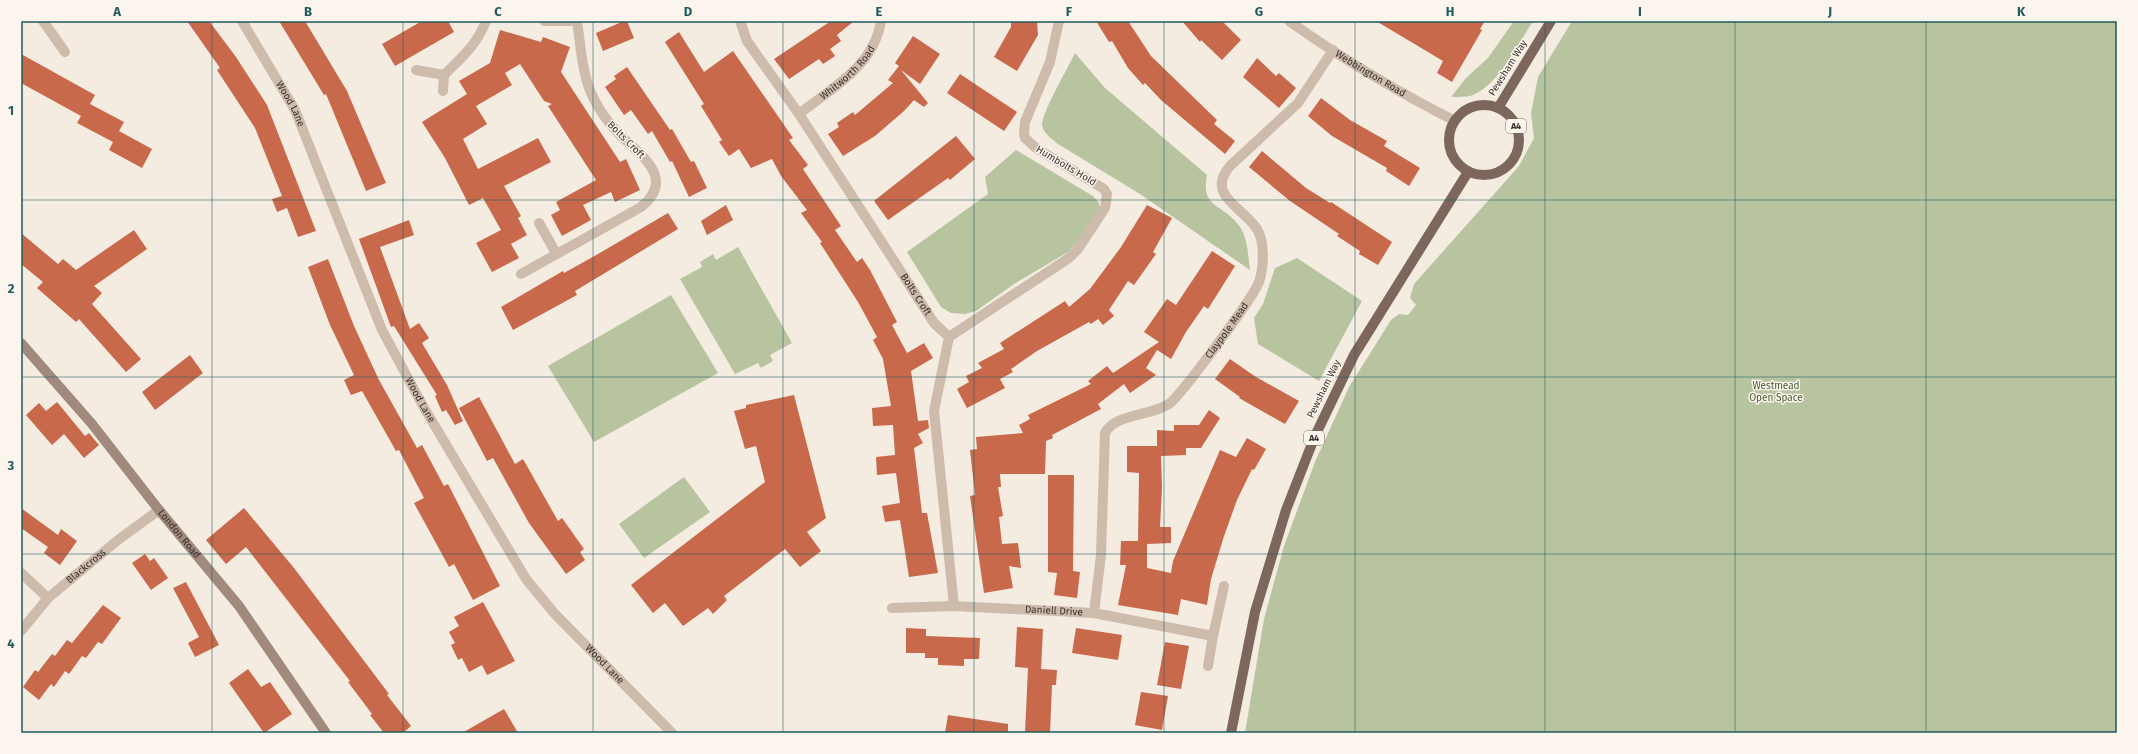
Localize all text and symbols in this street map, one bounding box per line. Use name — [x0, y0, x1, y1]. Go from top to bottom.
text: A — [112, 4, 121, 19]
text: B — [304, 4, 312, 19]
text: C — [494, 4, 502, 19]
text: D — [684, 4, 693, 19]
text: E — [876, 4, 883, 19]
text: F — [1066, 4, 1073, 19]
text: G — [1255, 4, 1263, 19]
text: H — [1446, 4, 1454, 19]
text: I — [1638, 4, 1642, 19]
text: J — [1827, 4, 1832, 19]
text: K — [2017, 4, 2026, 19]
street label: Pewsham Way — [1486, 38, 1530, 98]
street label: Whitworth Road — [818, 44, 878, 102]
street label: Webbington Road — [1333, 48, 1408, 99]
street label: Wood Lane — [273, 79, 307, 128]
text: 1 — [8, 103, 14, 118]
street label: Bolts Croft — [605, 119, 647, 161]
road number: A4 — [1506, 119, 1526, 133]
street label: Humbolts Hold — [1034, 143, 1098, 189]
street label: Bolts Croft — [898, 271, 934, 318]
text: 2 — [8, 281, 15, 296]
street label: Claypole Mead — [1203, 300, 1251, 361]
street label: Pewsham Way — [1305, 358, 1343, 420]
street label: Wood Lane — [403, 375, 438, 425]
park label: Westmead Open Space — [1749, 380, 1803, 404]
road number: A4 — [1304, 431, 1324, 445]
text: 3 — [7, 458, 15, 473]
street label: London Road — [155, 507, 203, 561]
street label: Blackcross — [64, 546, 108, 586]
street label: Daniell Drive — [1025, 604, 1083, 618]
text: 4 — [7, 636, 15, 651]
street label: Wood Lane — [583, 642, 626, 687]

